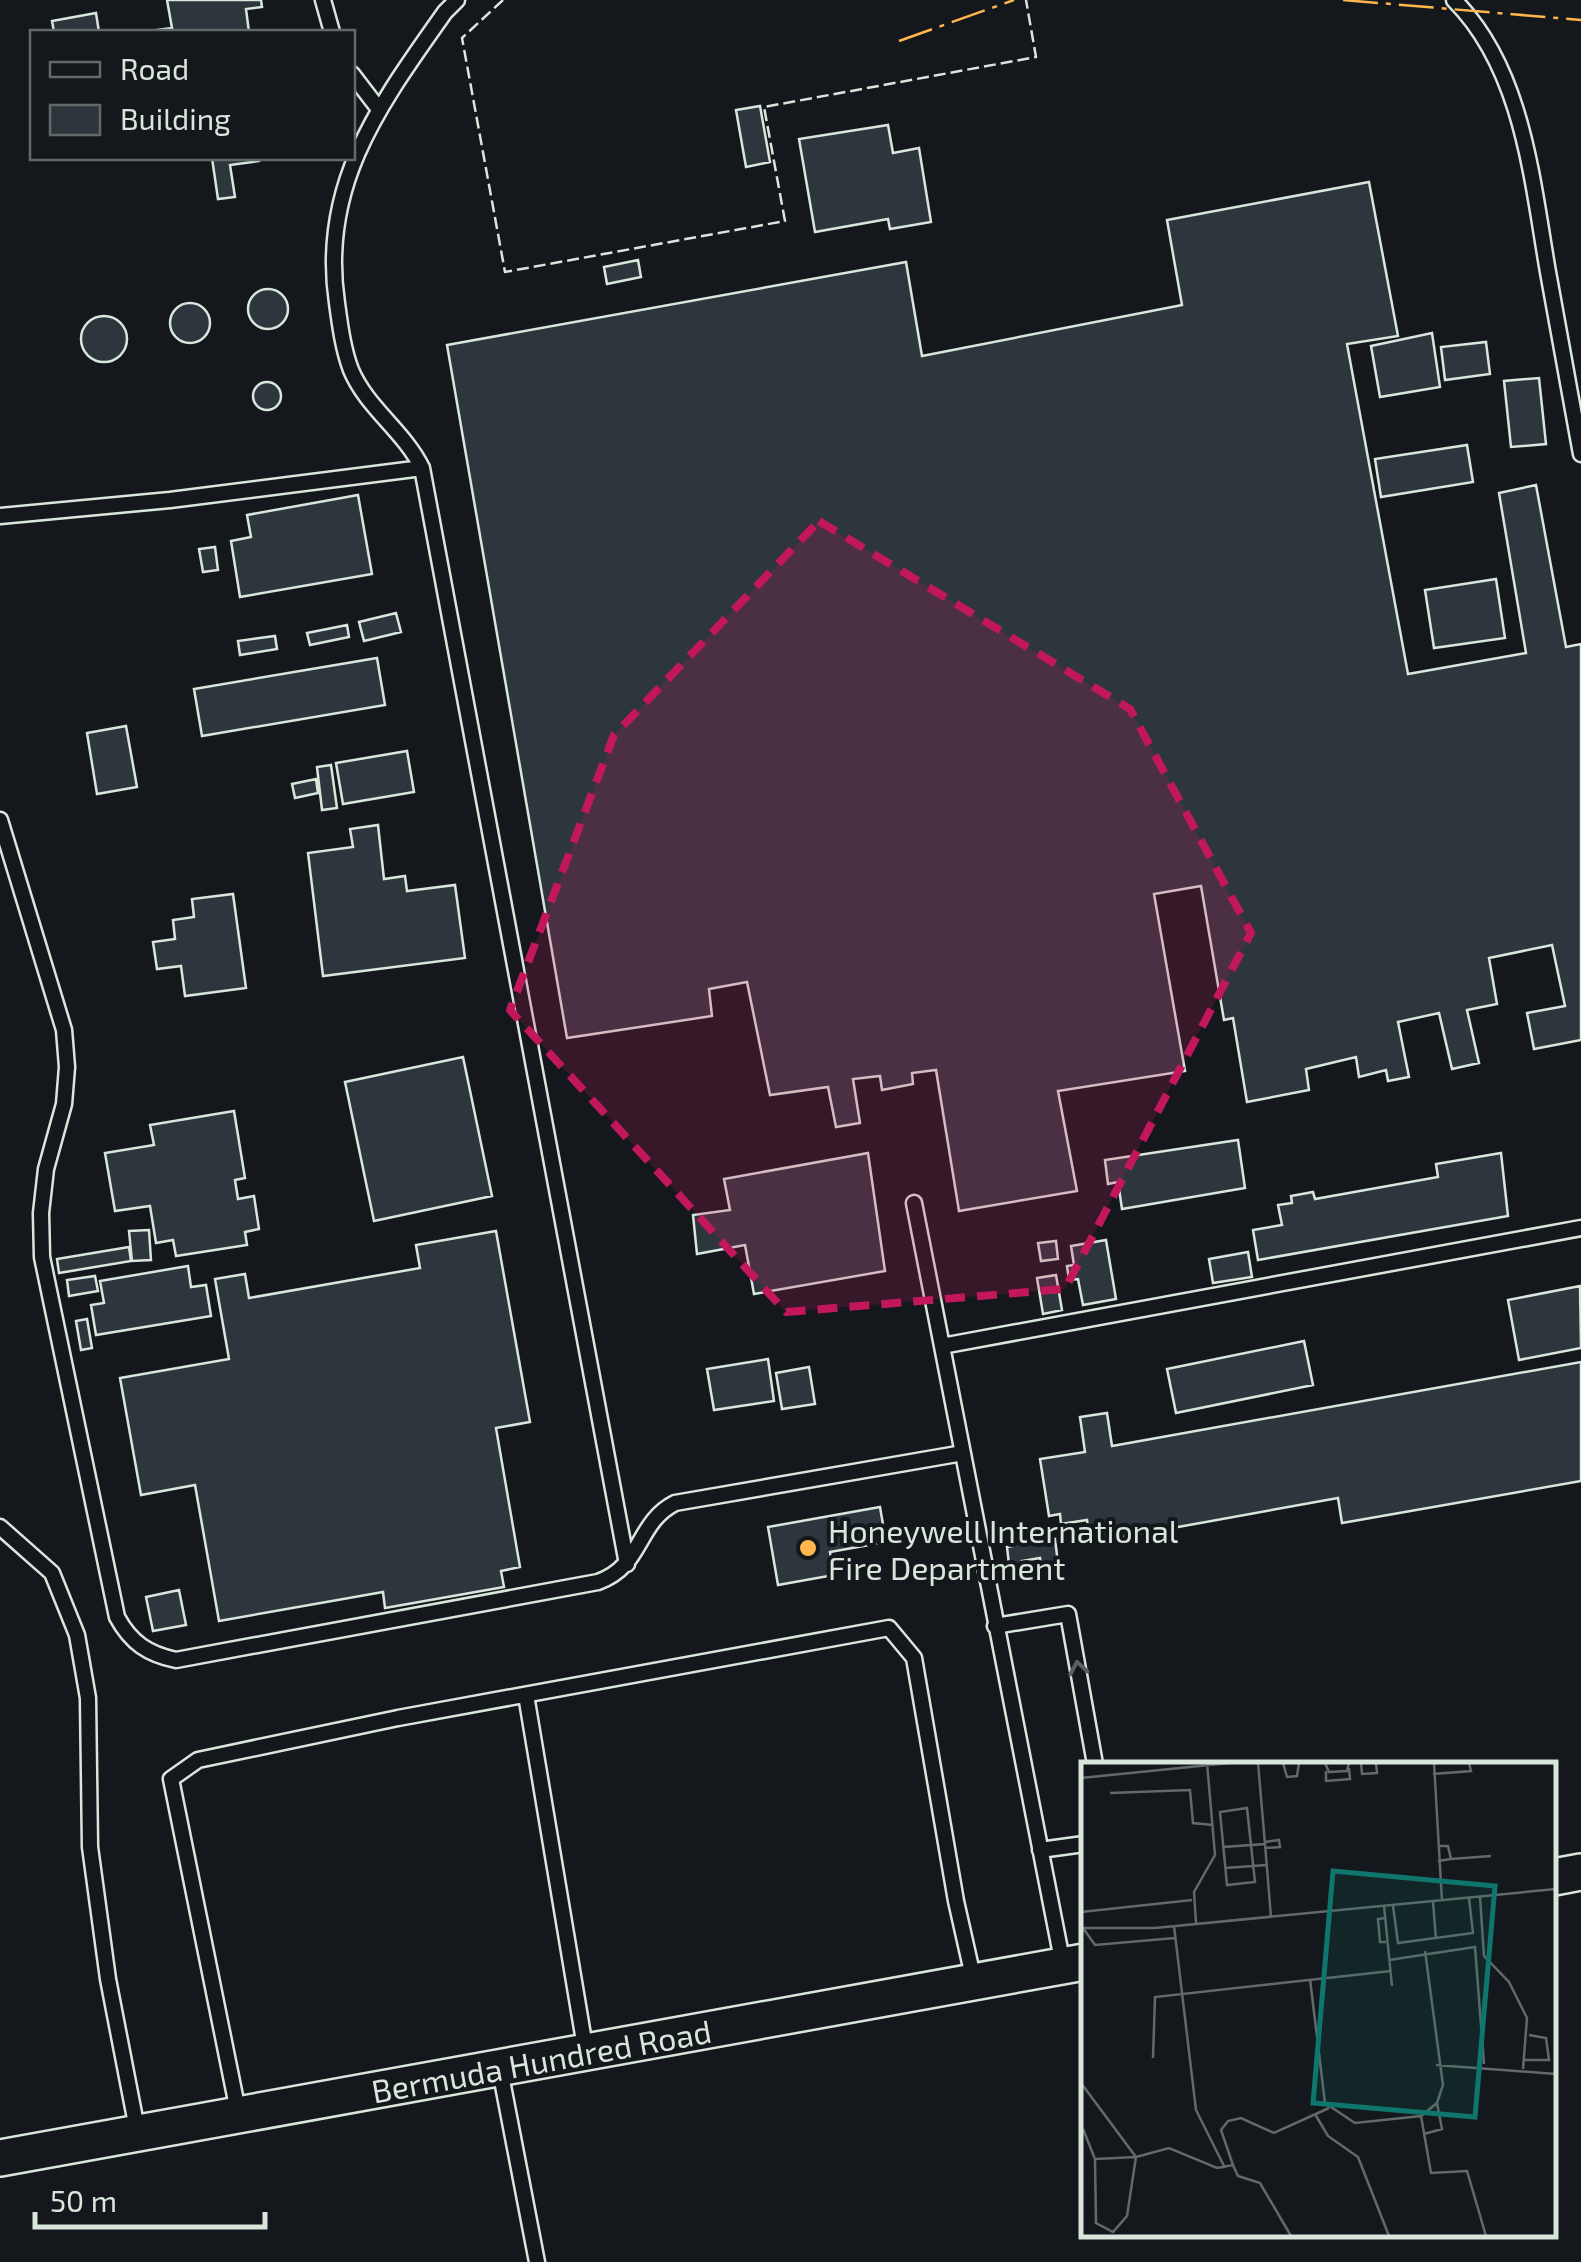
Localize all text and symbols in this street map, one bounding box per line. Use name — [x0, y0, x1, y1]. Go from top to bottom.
legend — [30, 30, 355, 160]
text: Road — [120, 50, 189, 86]
text: Building — [120, 100, 231, 136]
place label: Honeywell International Fire Department — [828, 1511, 1179, 1586]
marker: Honeywell International Fire Department — [797, 1537, 819, 1559]
one-way arrow — [1068, 1660, 1089, 1677]
inset map — [1081, 1762, 1556, 2237]
street label: Bermuda Hundred Road — [368, 2011, 714, 2109]
scale bar — [35, 2167, 265, 2229]
text: 50 m — [50, 2182, 117, 2218]

